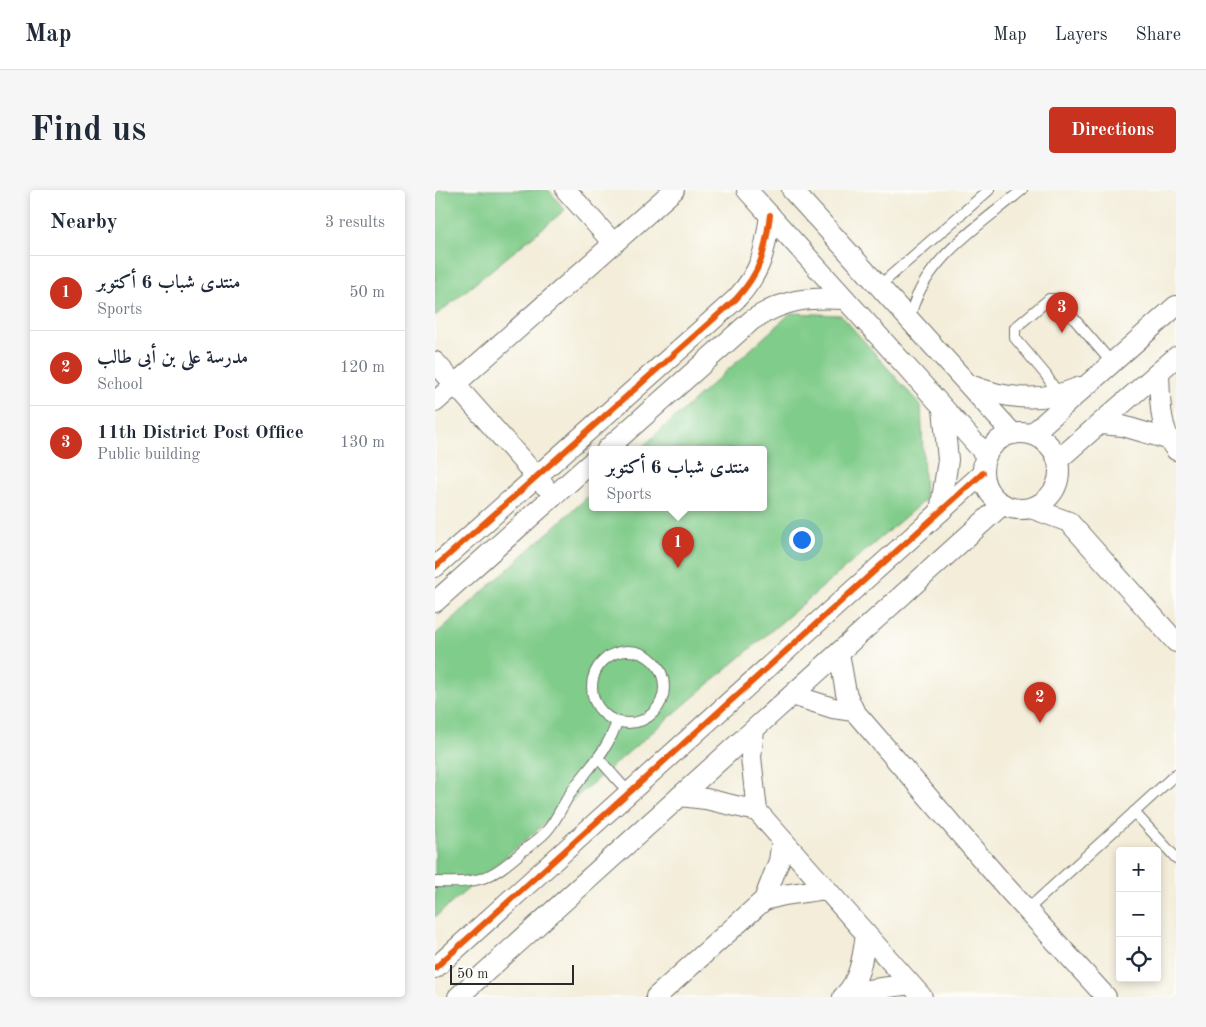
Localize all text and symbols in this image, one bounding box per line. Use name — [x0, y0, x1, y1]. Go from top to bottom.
text: Map — [25, 23, 72, 47]
text: Map — [993, 26, 1027, 44]
text: Layers — [1055, 26, 1107, 44]
text: Share — [1135, 26, 1181, 44]
button: Directions — [1049, 107, 1176, 153]
text: Find us — [30, 113, 146, 148]
text: Nearby — [50, 212, 118, 233]
text: 3 results — [325, 215, 385, 231]
text: منتدى شباب 6 أكتوبر — [97, 274, 240, 293]
text: 1 — [61, 285, 71, 301]
text: 50 m — [349, 285, 385, 301]
pin: 3 — [1046, 292, 1078, 333]
text: Sports — [97, 302, 142, 318]
text: مدرسة على بن أبى طالب — [97, 349, 248, 368]
text: 2 — [61, 360, 71, 376]
text: 120 m — [340, 360, 385, 376]
text: School — [97, 377, 143, 393]
text: 11th District Post Office — [97, 424, 304, 443]
text: 3 — [61, 435, 71, 451]
text: 130 m — [340, 435, 385, 451]
popup — [589, 446, 767, 511]
text: Public building — [97, 447, 200, 463]
text: منتدى شباب 6 أكتوبر — [606, 459, 750, 478]
text: Sports — [606, 487, 652, 503]
pin: 1 — [662, 527, 694, 568]
your location — [789, 527, 815, 553]
pin: 2 — [1024, 682, 1056, 723]
map controls — [1116, 847, 1161, 982]
button: + — [1116, 847, 1161, 892]
button: − — [1116, 892, 1161, 937]
button: locate — [1116, 937, 1161, 982]
scale bar — [450, 962, 574, 985]
text: 50 m — [457, 967, 488, 981]

